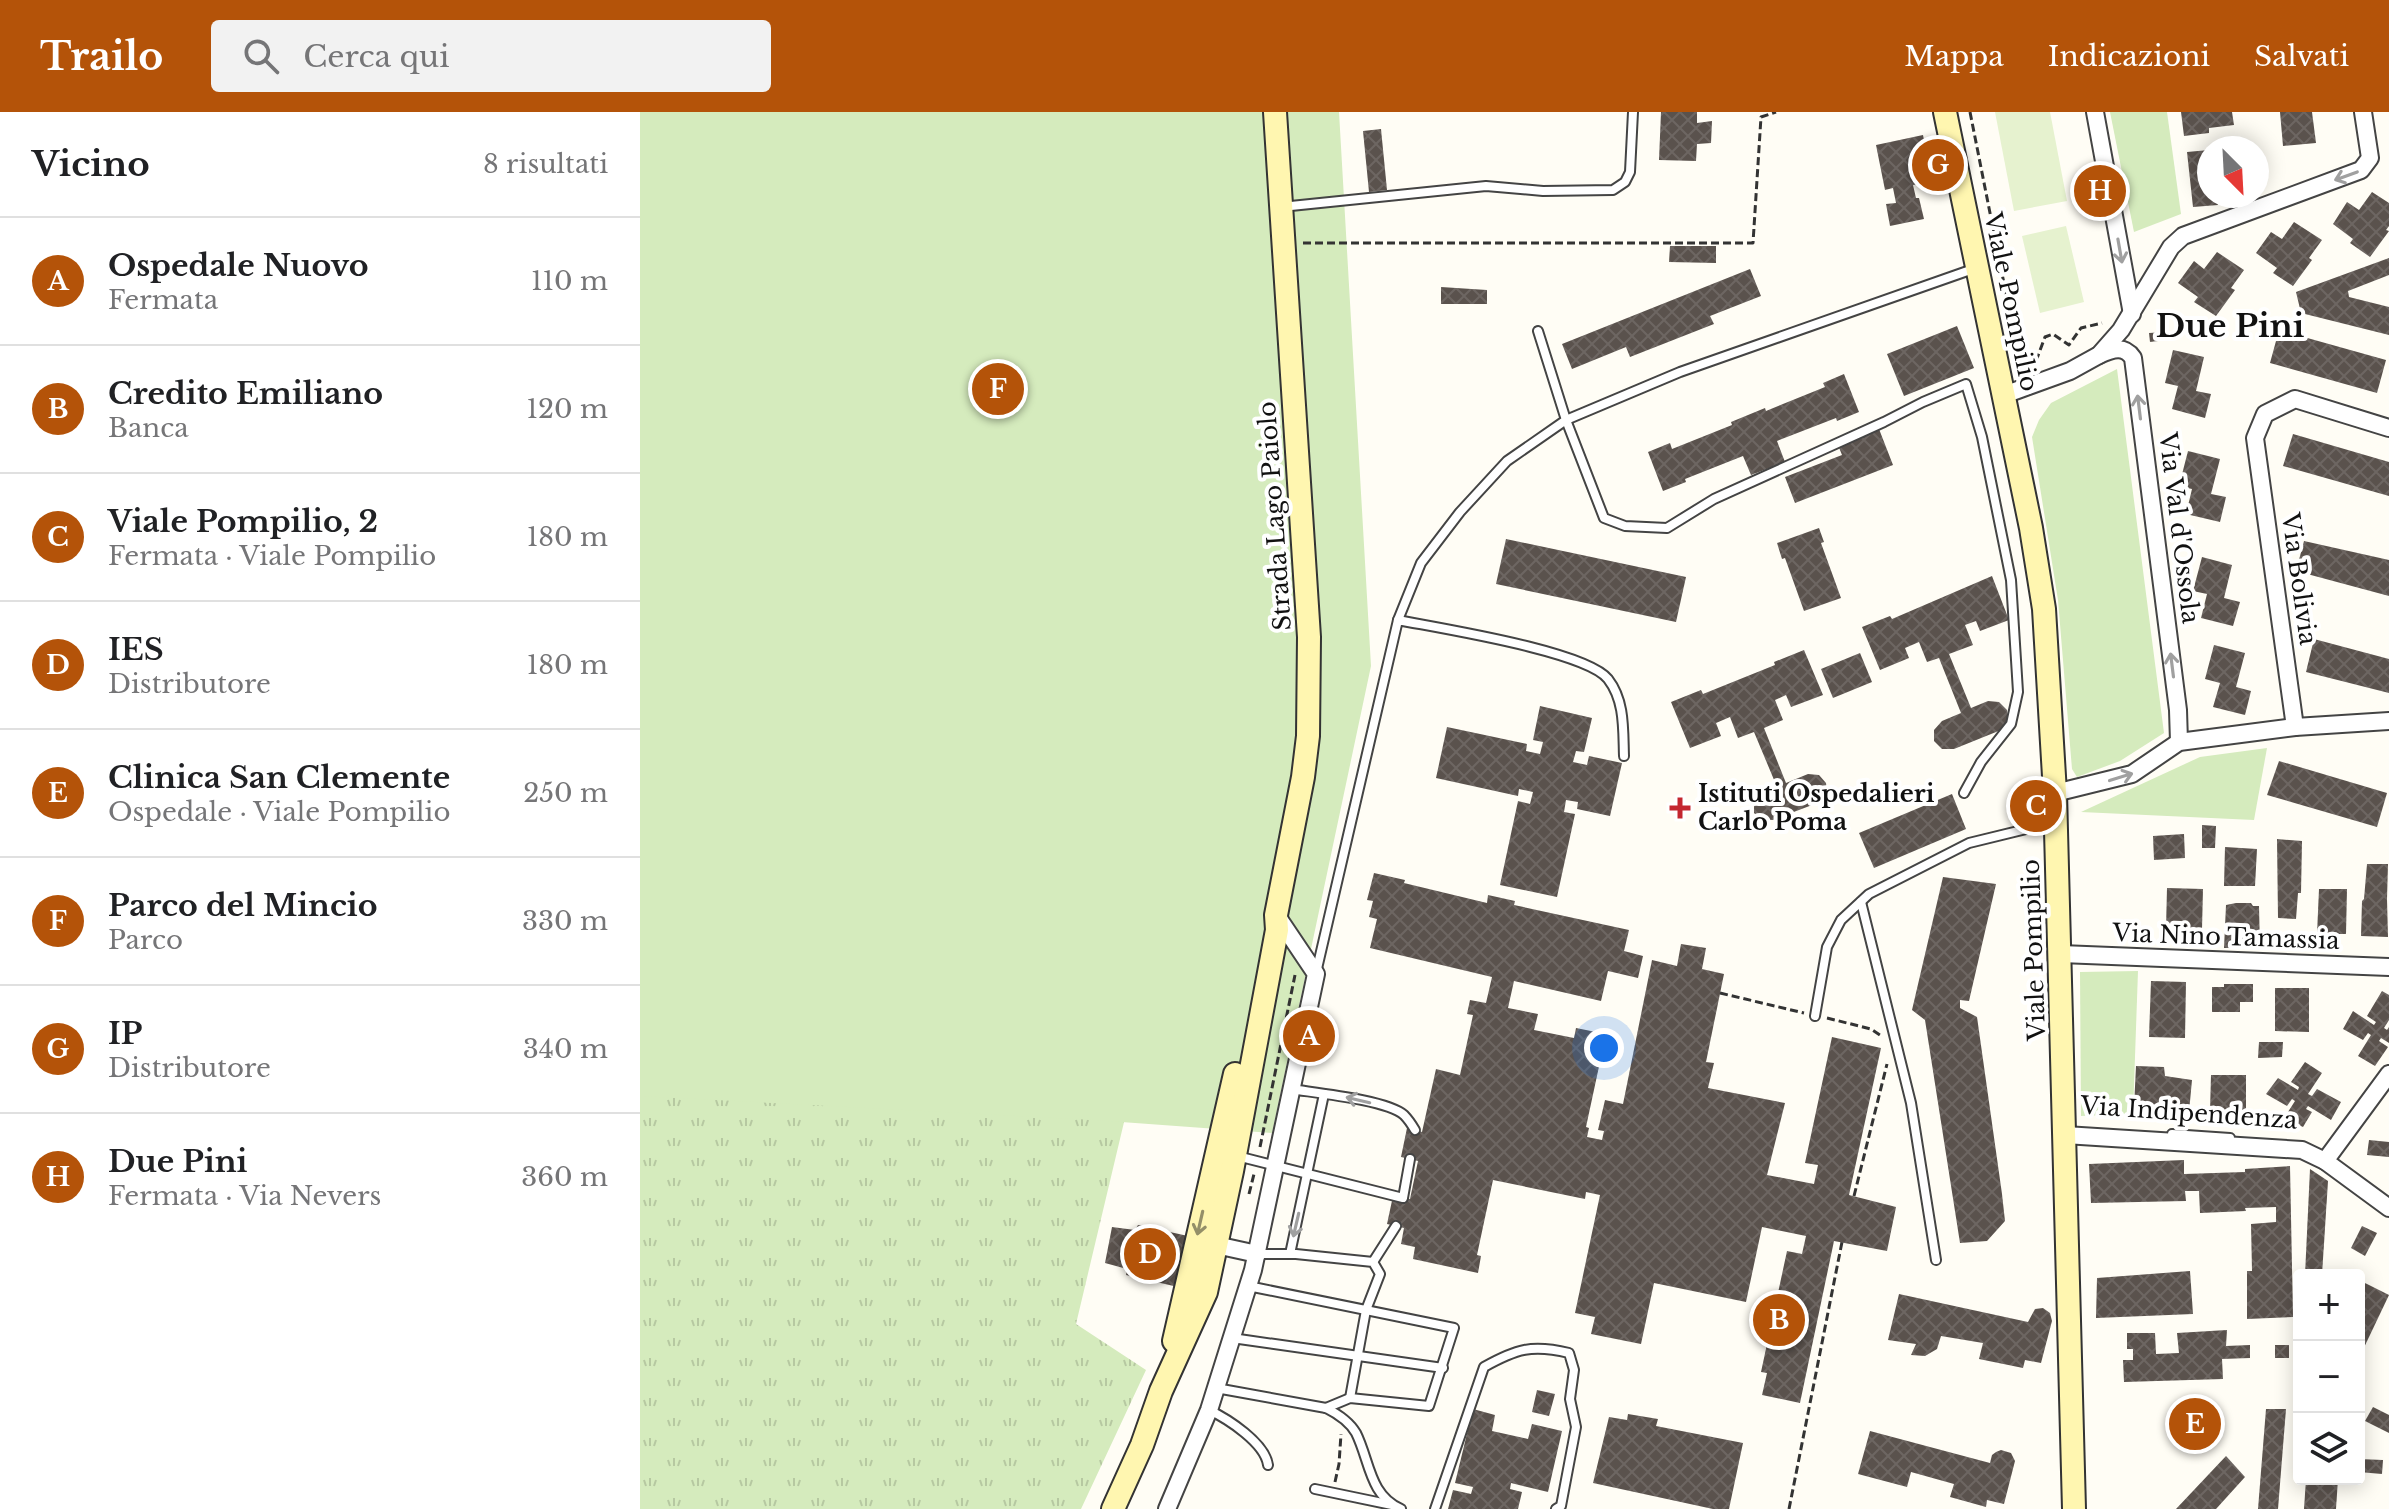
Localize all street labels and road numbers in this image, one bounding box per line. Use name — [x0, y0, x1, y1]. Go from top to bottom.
street label: Viale Pompilio — [1978, 209, 2045, 394]
street label: Strada Lago Paiolo — [1252, 400, 1297, 632]
street label: Via Val d'Ossola — [2153, 430, 2206, 626]
street label: Via Bolivia — [2276, 510, 2323, 647]
street label: Viale Pompilio — [2016, 859, 2051, 1042]
street label: Via Nino Tamassia — [2111, 918, 2341, 955]
street label: Via Indipendenza — [2079, 1090, 2299, 1135]

